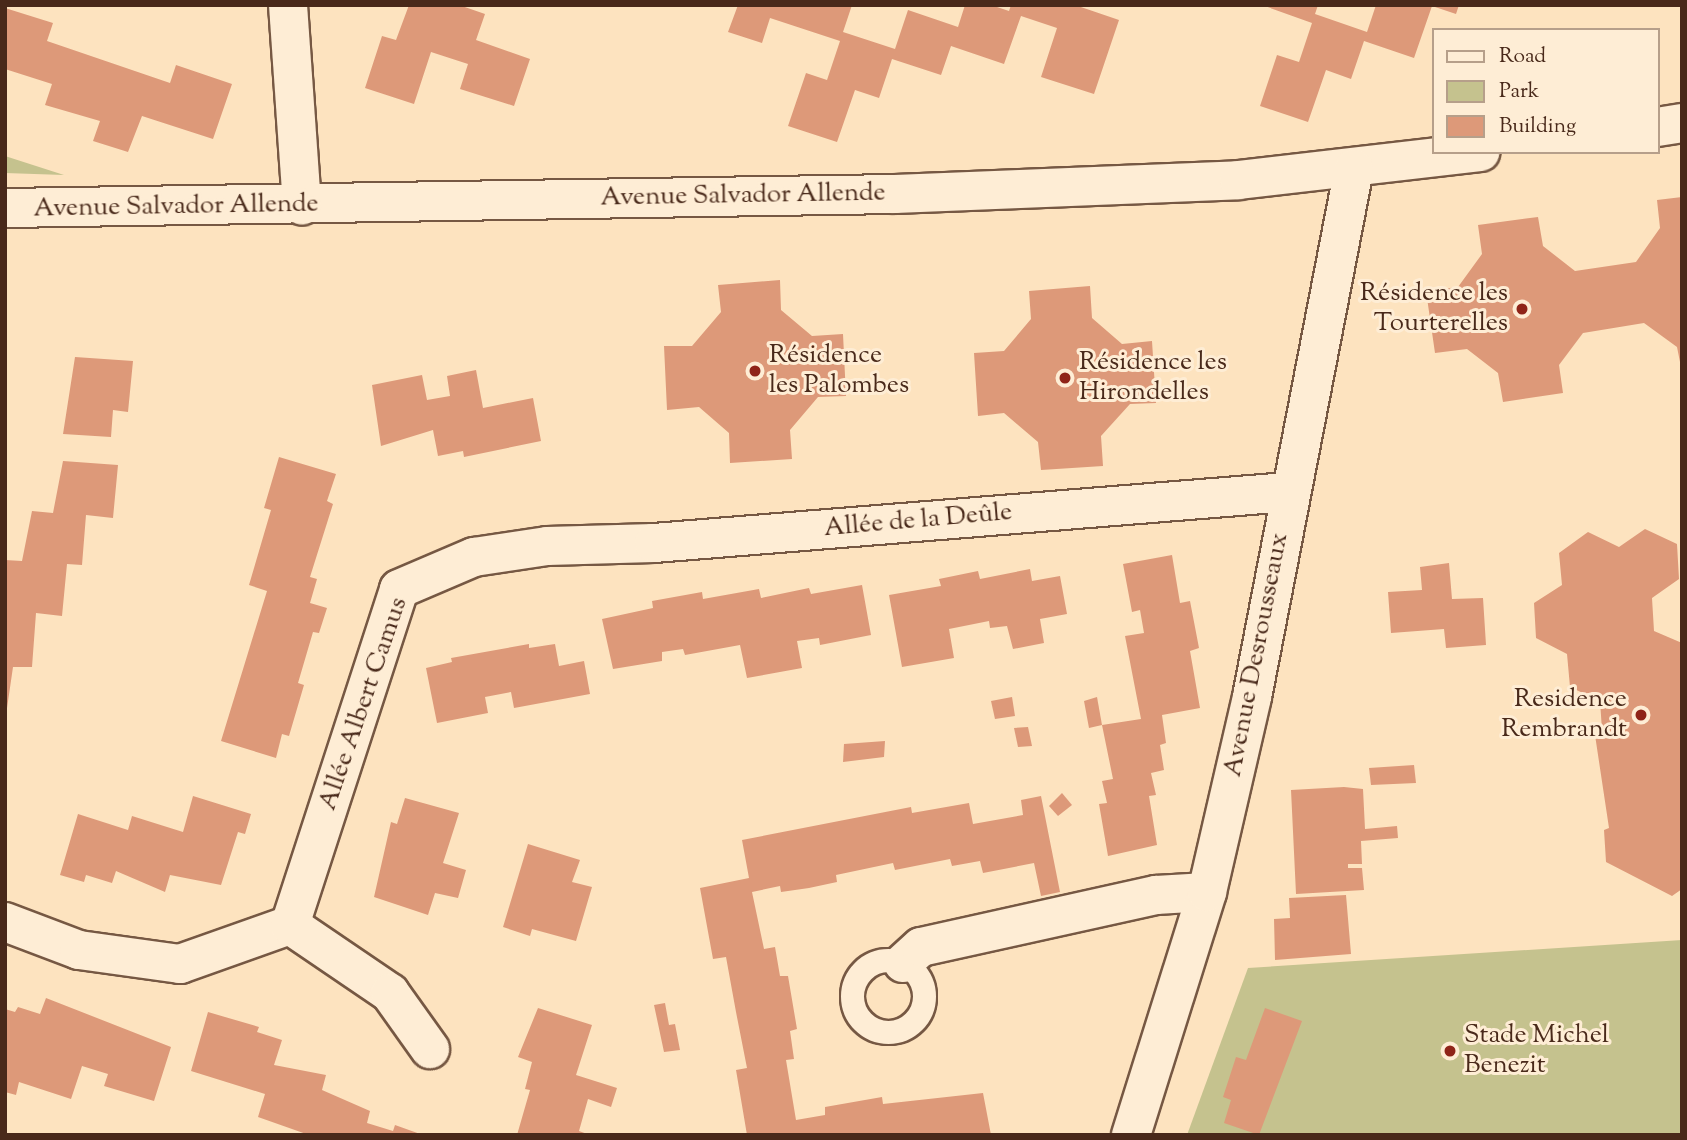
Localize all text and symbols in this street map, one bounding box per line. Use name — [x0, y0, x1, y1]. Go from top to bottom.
legend — [1432, 28, 1659, 154]
text: Road — [1499, 42, 1546, 72]
text: Park — [1499, 77, 1539, 107]
text: Building — [1499, 112, 1576, 142]
street label: Avenue Salvador Allende — [600, 178, 886, 214]
street label: Avenue Salvador Allende — [33, 189, 319, 225]
place label: Résidence les Tourterelles — [1360, 278, 1508, 340]
marker: Résidence les Tourterelles — [1514, 301, 1530, 317]
place label: Résidence les Palombes — [769, 340, 909, 402]
place label: Résidence les Hirondelles — [1079, 347, 1227, 408]
marker: Résidence les Palombes — [747, 363, 763, 379]
marker: Résidence les Hirondelles — [1057, 370, 1073, 386]
street label: Allée de la Deûle — [823, 497, 1013, 545]
street label: Avenue Desrousseaux — [1218, 530, 1296, 780]
street label: Allée Albert Camus — [313, 593, 415, 815]
place label: Residence Rembrandt — [1501, 684, 1627, 746]
marker: Residence Rembrandt — [1633, 707, 1649, 723]
place label: Stade Michel Benezit — [1464, 1020, 1609, 1082]
marker: Stade Michel Benezit — [1442, 1043, 1458, 1059]

